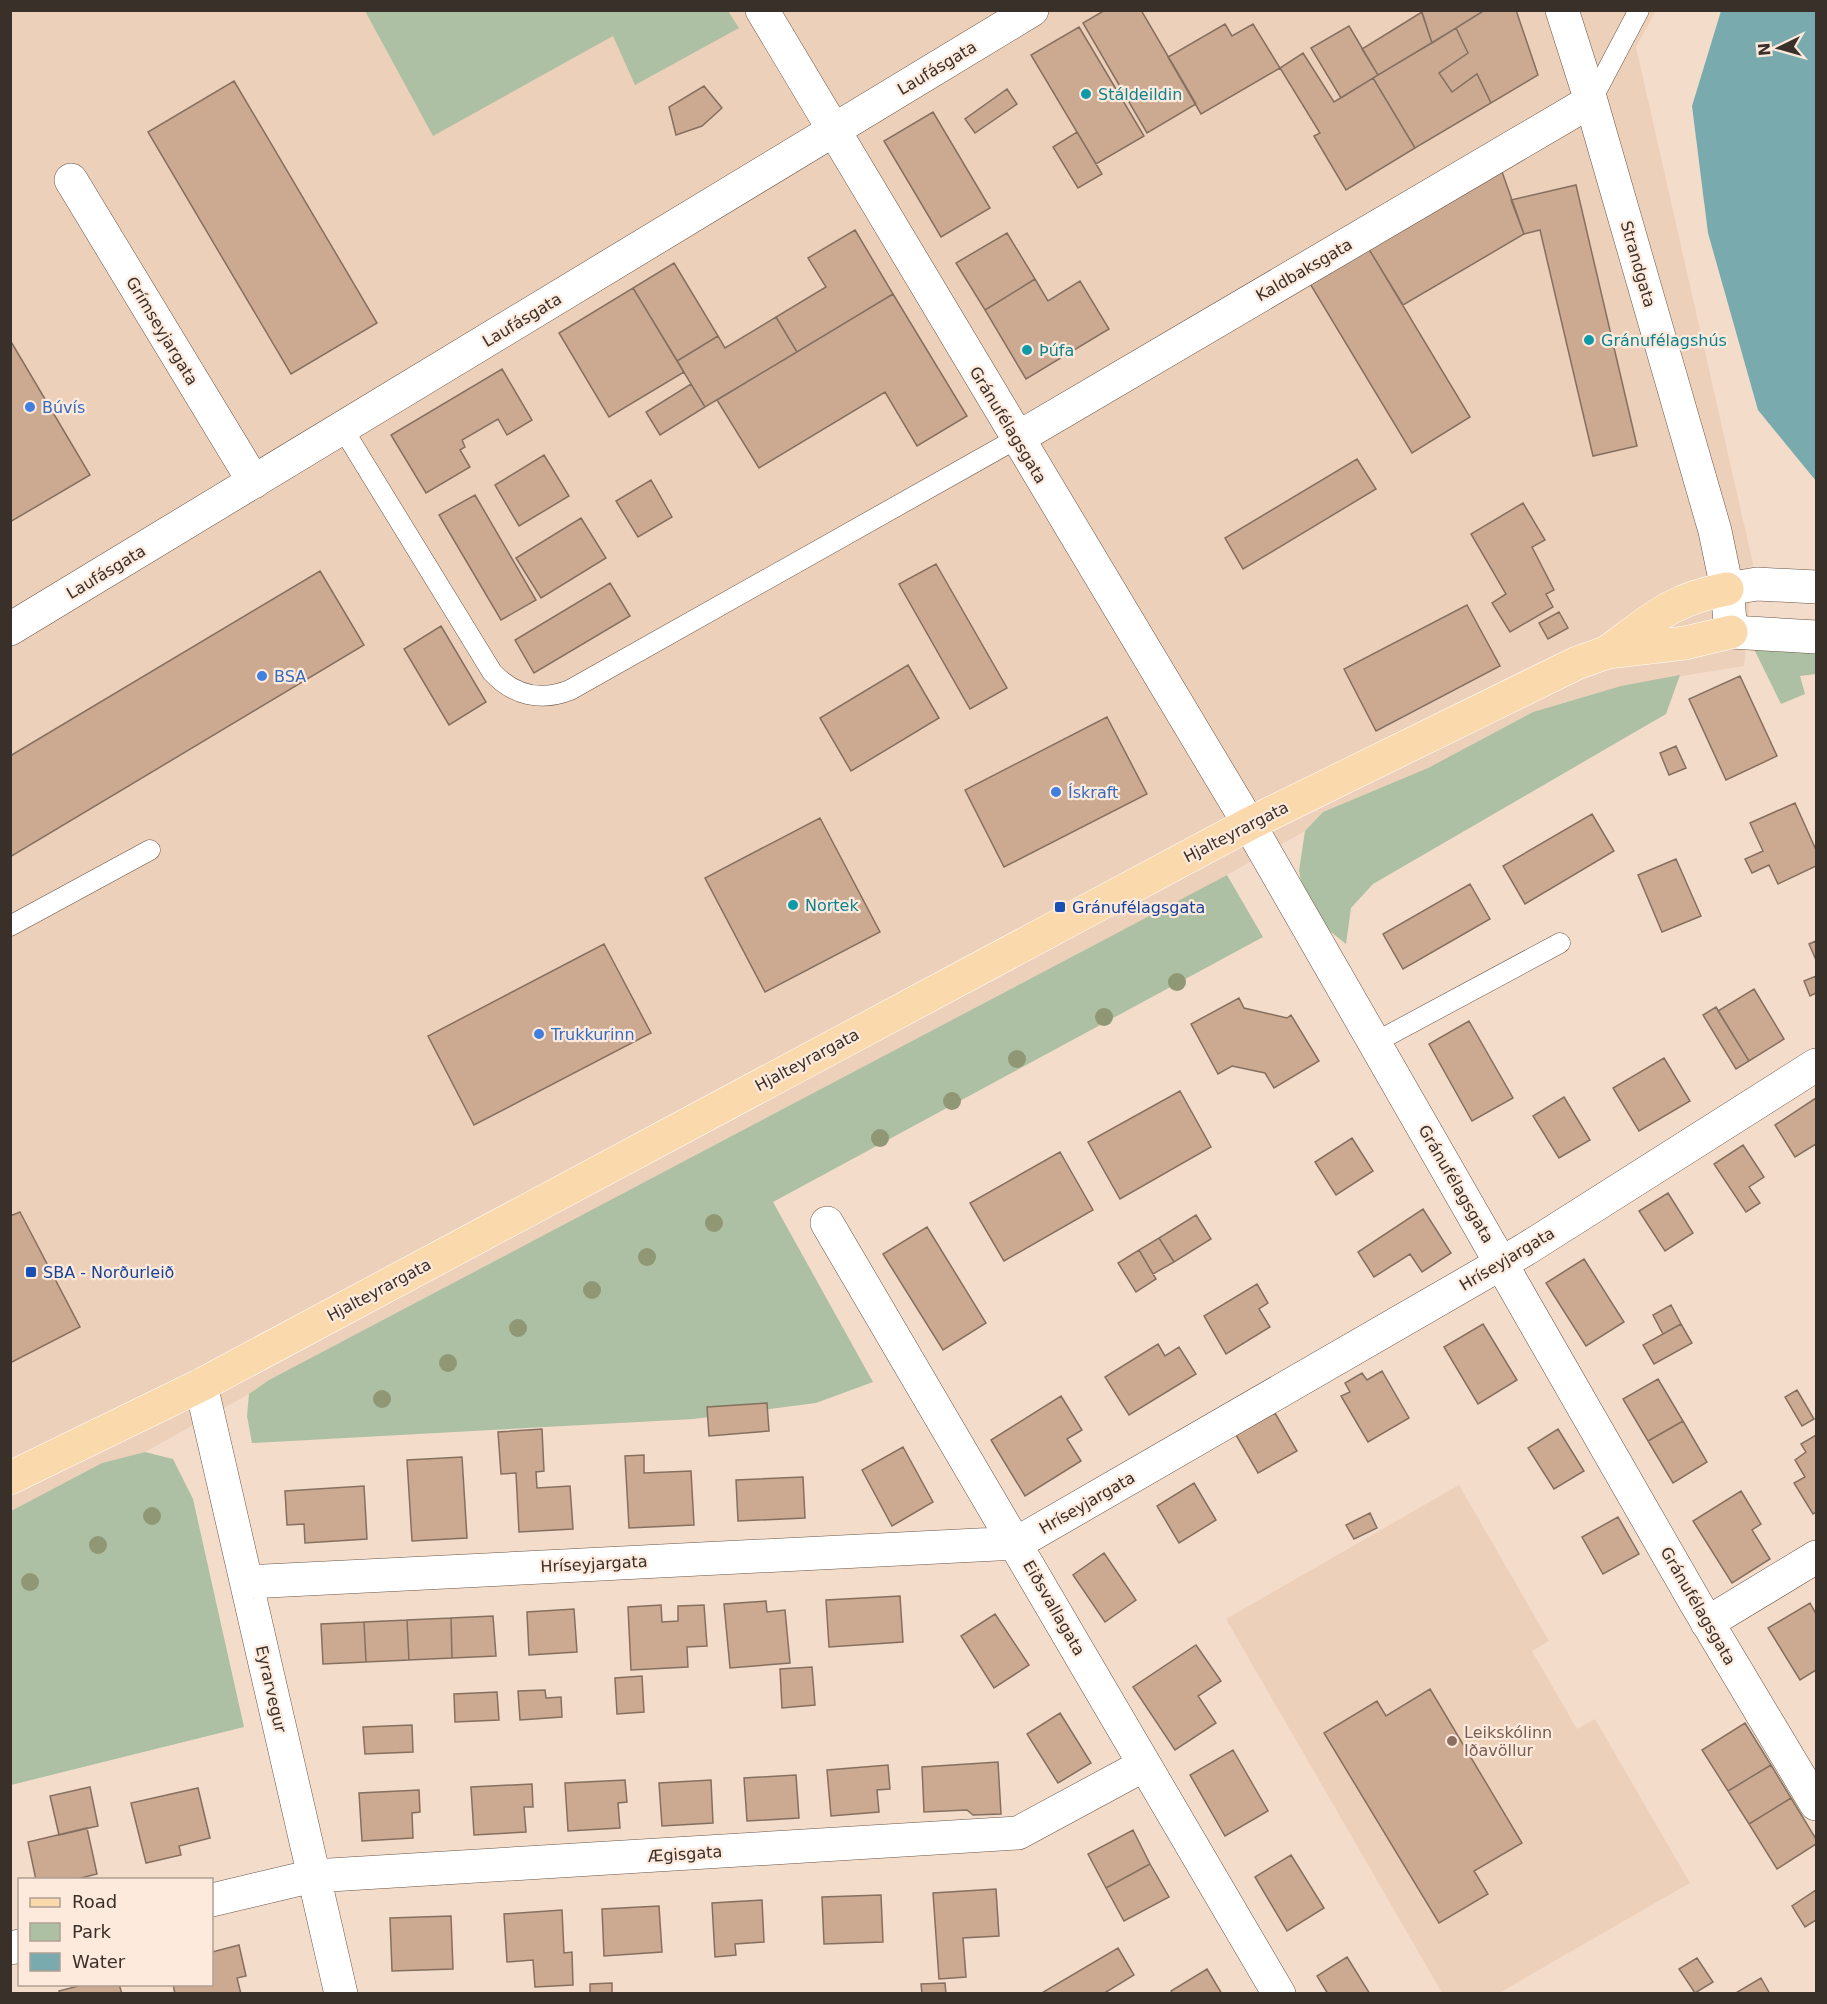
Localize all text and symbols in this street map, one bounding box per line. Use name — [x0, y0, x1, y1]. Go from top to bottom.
north arrow — [1749, 18, 1809, 78]
street label: Laufásgata — [894, 37, 980, 99]
text: N — [1755, 42, 1775, 57]
place label: Stáldeildin — [1098, 85, 1182, 104]
marker: Stáldeildin — [1079, 87, 1093, 101]
street label: Strandgata — [1617, 219, 1659, 309]
street label: Kaldbaksgata — [1252, 235, 1356, 305]
street label: Grímseyjargata — [122, 273, 202, 389]
street label: Laufásgata — [479, 289, 565, 351]
place label: Gránufélagshús — [1601, 331, 1727, 350]
marker: Gránufélagshús — [1582, 333, 1596, 347]
place label: Þúfa — [1039, 341, 1074, 360]
marker: Þúfa — [1020, 343, 1034, 357]
street label: Gránufélagsgata — [966, 363, 1050, 487]
place label: Búvís — [42, 398, 85, 417]
marker: Búvís — [23, 400, 37, 414]
street label: Laufásgata — [63, 541, 149, 603]
place label: BSA — [274, 667, 306, 686]
marker: BSA — [255, 669, 269, 683]
place label: Ískraft — [1068, 783, 1118, 802]
marker: Ískraft — [1049, 785, 1063, 799]
street label: Hjalteyrargata — [1180, 797, 1292, 867]
place label: Nortek — [805, 896, 859, 915]
marker: Nortek — [786, 898, 800, 912]
place label: Gránufélagsgata — [1072, 898, 1205, 917]
marker: Gránufélagsgata — [1053, 900, 1067, 914]
place label: Trukkurinn — [550, 1025, 635, 1044]
street label: Hjalteyrargata — [752, 1025, 862, 1095]
marker: Trukkurinn — [532, 1027, 546, 1041]
street label: Gránufélagsgata — [1414, 1122, 1498, 1246]
street label: Hríseyjargata — [1456, 1223, 1558, 1295]
street label: Hjalteyrargata — [324, 1255, 434, 1325]
place label: SBA - Norðurleið — [43, 1263, 174, 1282]
marker: SBA - Norðurleið — [24, 1265, 38, 1279]
street label: Hríseyjargata — [1036, 1468, 1138, 1538]
street label: Gránufélagsgata — [1656, 1544, 1740, 1668]
street label: Hríseyjargata — [540, 1552, 648, 1576]
street label: Eiðsvallagata — [1019, 1557, 1089, 1659]
street label: Eyrarvegur — [252, 1644, 290, 1735]
place label: Leikskólinn Iðavöllur — [1464, 1723, 1552, 1760]
marker: Leikskólinn Iðavöllur — [1445, 1734, 1459, 1748]
street label: Ægisgata — [647, 1842, 723, 1866]
legend — [18, 1878, 213, 1986]
text: Road — [72, 1891, 117, 1912]
text: Park — [72, 1921, 111, 1942]
text: Water — [72, 1951, 126, 1972]

